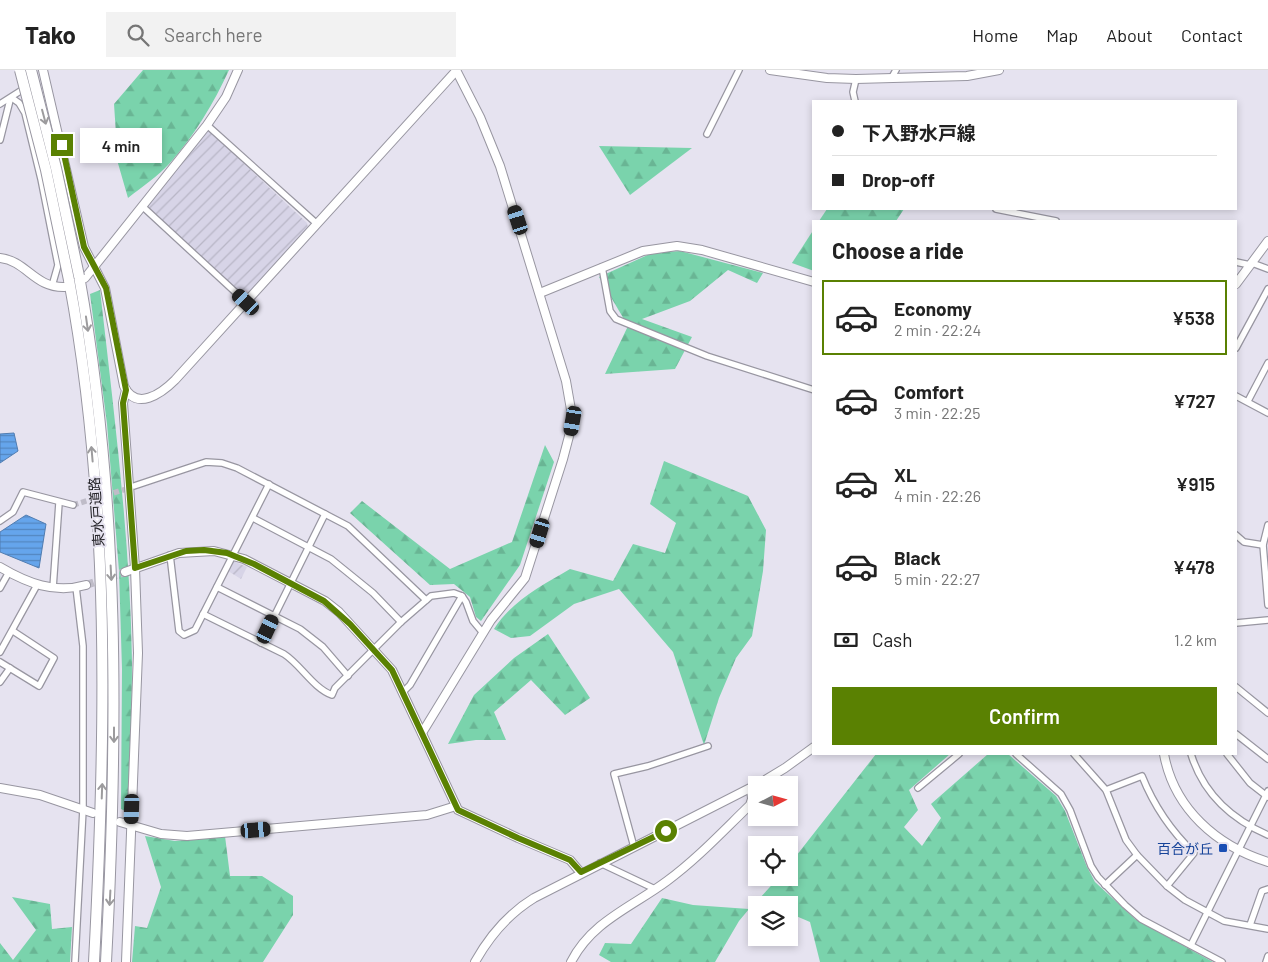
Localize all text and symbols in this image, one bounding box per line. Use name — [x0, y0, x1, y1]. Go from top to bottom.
search box — [106, 12, 456, 57]
text: Tako — [25, 20, 76, 49]
icon: search — [124, 21, 152, 49]
text: Search here — [164, 23, 263, 46]
text: Home — [972, 24, 1018, 46]
text: Map — [1046, 24, 1078, 46]
text: About — [1106, 24, 1153, 46]
text: Contact — [1181, 24, 1243, 46]
one-way arrow — [40, 109, 49, 125]
text: 下入野水戸線 — [862, 121, 976, 144]
callout: 4 min — [80, 128, 162, 162]
route end — [51, 134, 73, 156]
text: 4 min — [102, 136, 140, 155]
text: Drop-off — [862, 168, 935, 191]
car — [506, 203, 529, 237]
text: Choose a ride — [832, 237, 964, 263]
car — [229, 286, 262, 318]
icon: car — [834, 295, 879, 340]
text: Economy — [894, 297, 972, 320]
text: ¥538 — [1172, 306, 1215, 329]
one-way arrow — [82, 316, 92, 332]
text: 2 min · 22:24 — [894, 320, 981, 339]
icon: car — [834, 378, 879, 423]
text: Comfort — [894, 380, 964, 403]
text: ¥727 — [1173, 389, 1215, 412]
text: 3 min · 22:25 — [894, 403, 981, 422]
car — [563, 405, 582, 437]
one-way arrow — [87, 446, 97, 462]
icon: car — [834, 461, 879, 506]
text: XL — [894, 463, 917, 486]
text: ¥915 — [1176, 472, 1215, 495]
street label: 東水戸道路 — [85, 476, 107, 548]
text: 4 min · 22:26 — [894, 486, 981, 505]
car — [528, 516, 551, 550]
icon: car — [834, 544, 879, 589]
text: Black — [894, 546, 941, 569]
text: ¥478 — [1173, 555, 1215, 578]
one-way arrow — [106, 564, 115, 580]
text: 5 min · 22:27 — [894, 569, 980, 588]
car — [254, 612, 281, 646]
icon: cash — [832, 626, 860, 654]
text: Cash — [872, 628, 913, 651]
text: 1.2 km — [1174, 630, 1217, 649]
button: Confirm — [832, 687, 1217, 745]
one-way arrow — [109, 726, 119, 743]
north arrow — [748, 776, 798, 826]
map controls — [748, 776, 798, 946]
one-way arrow — [97, 783, 106, 799]
car — [123, 794, 140, 824]
route start — [655, 820, 677, 842]
car — [240, 821, 271, 839]
button: locate — [748, 836, 798, 886]
place label: 百合が丘 — [1157, 840, 1213, 857]
marker: 百合が丘 — [1217, 842, 1229, 854]
one-way arrow — [105, 889, 114, 905]
button: layers — [748, 896, 798, 946]

